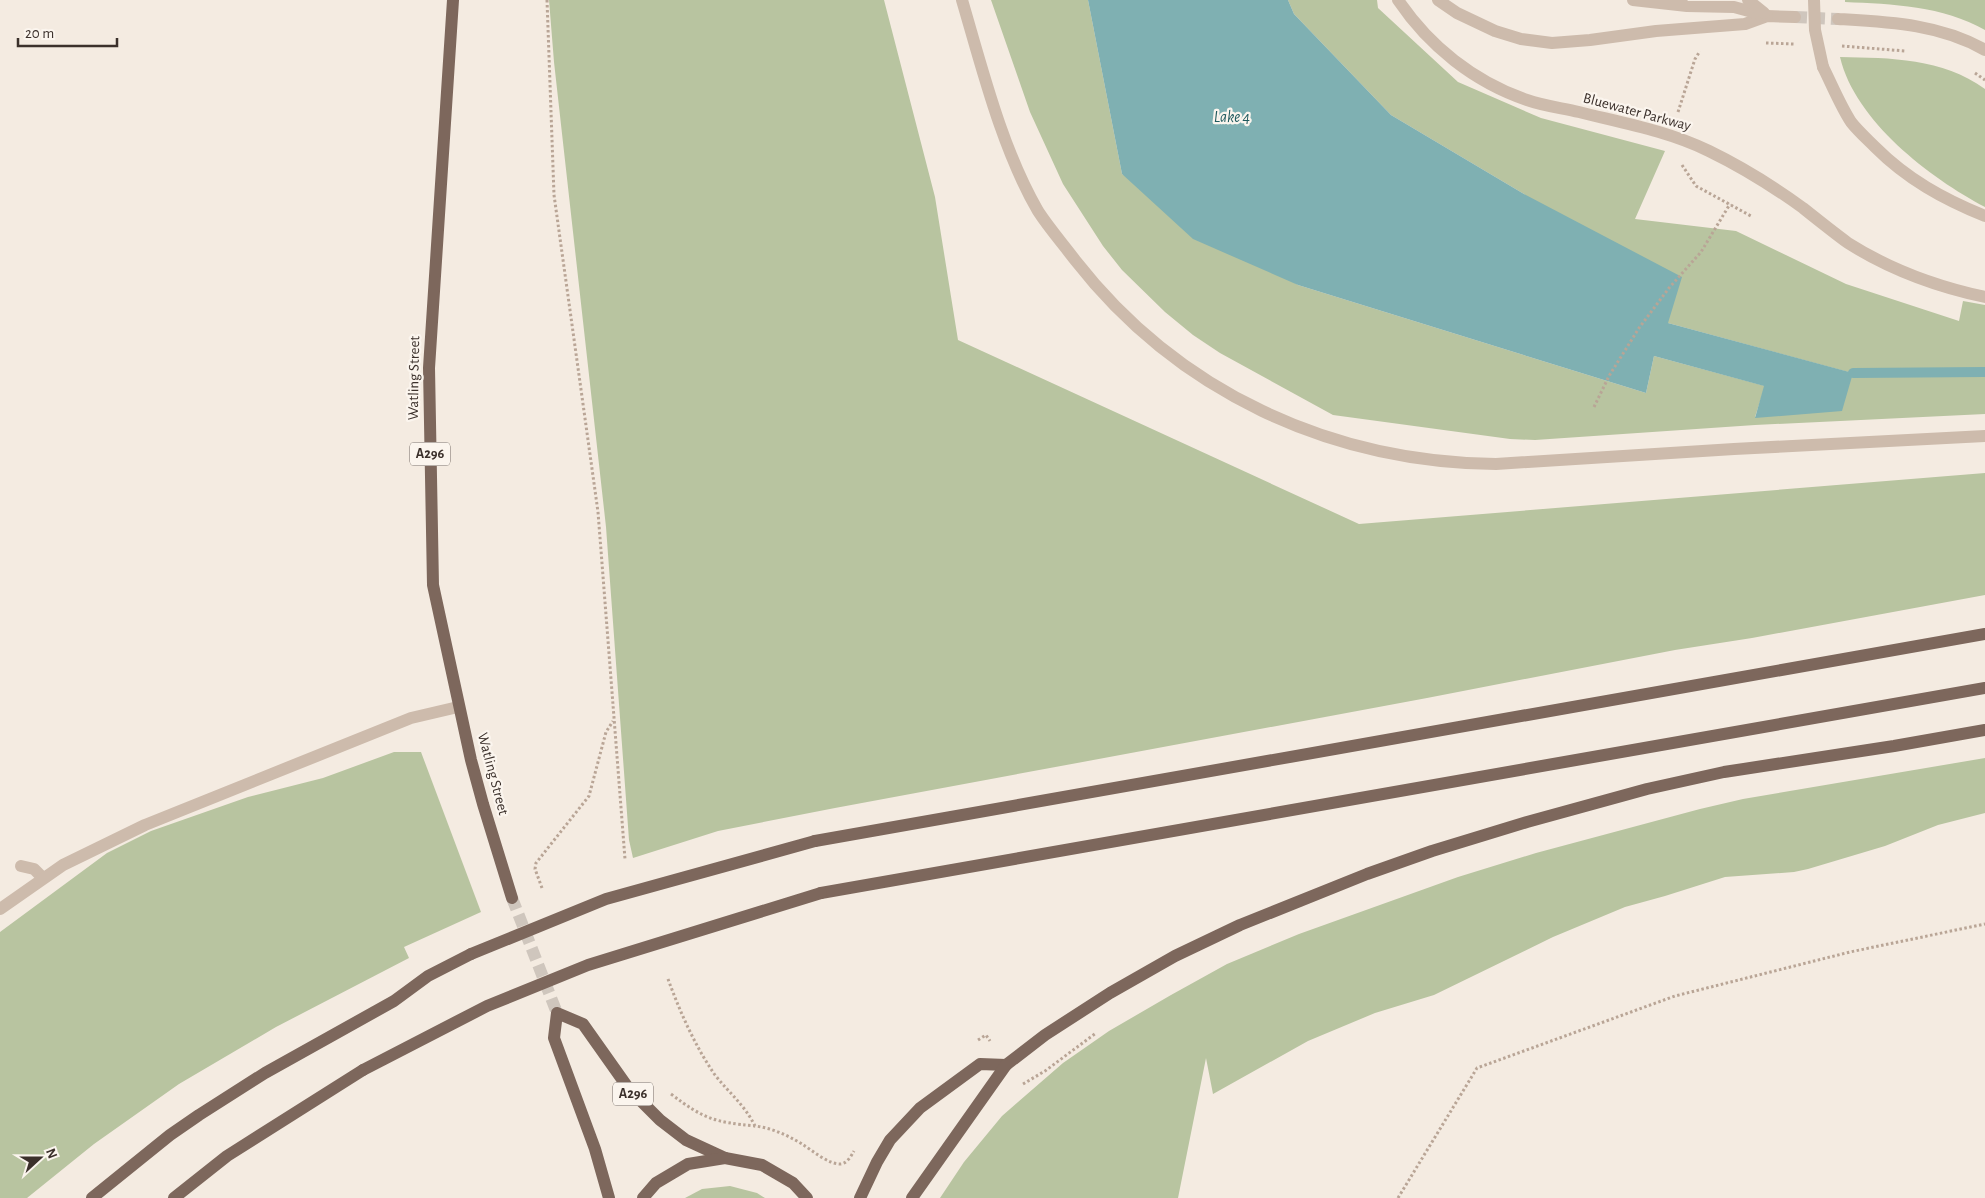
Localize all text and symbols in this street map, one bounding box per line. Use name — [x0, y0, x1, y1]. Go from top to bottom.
scale bar — [18, 15, 116, 47]
text: 20 m — [25, 26, 54, 41]
street label: Bluewater Parkway — [1582, 90, 1693, 134]
water label: Lake 4 — [1214, 109, 1250, 125]
street label: Watling Street — [406, 335, 422, 420]
road number: A296 — [410, 442, 450, 466]
street label: Watling Street — [475, 731, 511, 817]
road number: A296 — [613, 1082, 653, 1106]
north arrow — [15, 1133, 65, 1183]
text: N — [43, 1147, 59, 1161]

